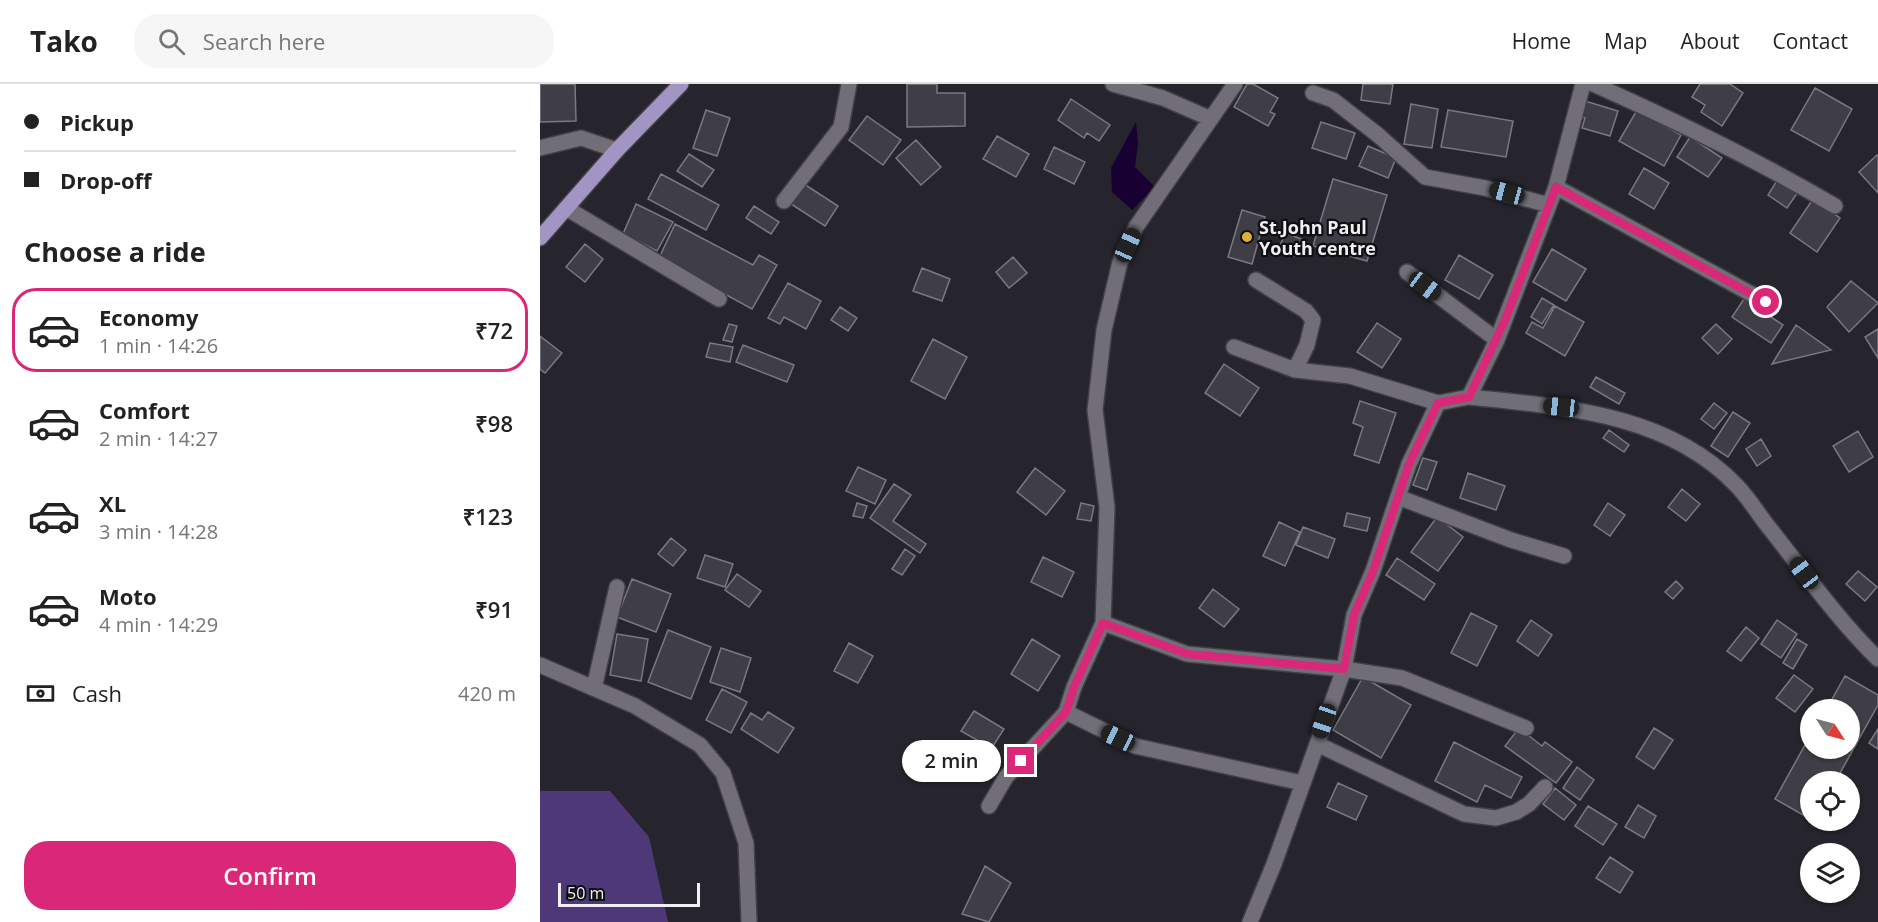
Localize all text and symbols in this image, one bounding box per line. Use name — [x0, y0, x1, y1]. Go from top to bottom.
search box — [134, 14, 554, 68]
text: Tako — [30, 22, 98, 60]
icon: search — [155, 25, 188, 58]
text: Search here — [203, 26, 325, 56]
text: Home — [1512, 27, 1571, 55]
text: Map — [1604, 27, 1647, 55]
text: About — [1680, 27, 1740, 55]
text: Contact — [1773, 27, 1848, 55]
text: Pickup — [60, 107, 134, 137]
text: Drop-off — [60, 165, 152, 195]
car — [1487, 180, 1527, 206]
place label: St.John Paul Youth centre — [1259, 215, 1376, 260]
car — [1112, 225, 1144, 265]
marker: St.John Paul Youth centre — [1240, 230, 1254, 244]
text: Choose a ride — [24, 233, 206, 270]
car — [1405, 268, 1445, 304]
route start — [1752, 288, 1779, 315]
text: Economy — [99, 302, 198, 332]
icon: car — [27, 303, 81, 357]
text: ₹72 — [475, 315, 513, 345]
text: 1 min · 14:26 — [99, 332, 218, 359]
text: Comfort — [99, 395, 190, 425]
icon: car — [27, 396, 81, 450]
car — [1542, 396, 1580, 418]
text: ₹98 — [475, 408, 513, 438]
text: 2 min · 14:27 — [99, 425, 218, 452]
text: XL — [99, 488, 126, 518]
icon: car — [27, 489, 81, 543]
text: ₹123 — [463, 501, 513, 531]
text: 3 min · 14:28 — [99, 518, 218, 545]
car — [1786, 553, 1822, 593]
text: Moto — [99, 581, 157, 611]
icon: car — [27, 582, 81, 636]
text: ₹91 — [475, 594, 513, 624]
text: 4 min · 14:29 — [99, 611, 218, 638]
icon: cash — [24, 677, 57, 710]
text: Cash — [72, 678, 122, 708]
text: 420 m — [458, 680, 516, 707]
north arrow — [1800, 699, 1860, 759]
map controls — [1800, 699, 1860, 903]
car — [1310, 701, 1338, 741]
car — [1098, 722, 1138, 754]
callout: 2 min — [901, 740, 1000, 782]
text: 2 min — [925, 747, 979, 774]
route end — [1007, 747, 1034, 774]
button: locate — [1800, 771, 1860, 831]
button: Confirm — [24, 841, 516, 910]
button: layers — [1800, 843, 1860, 903]
scale bar — [558, 880, 700, 908]
text: 50 m — [567, 882, 604, 904]

